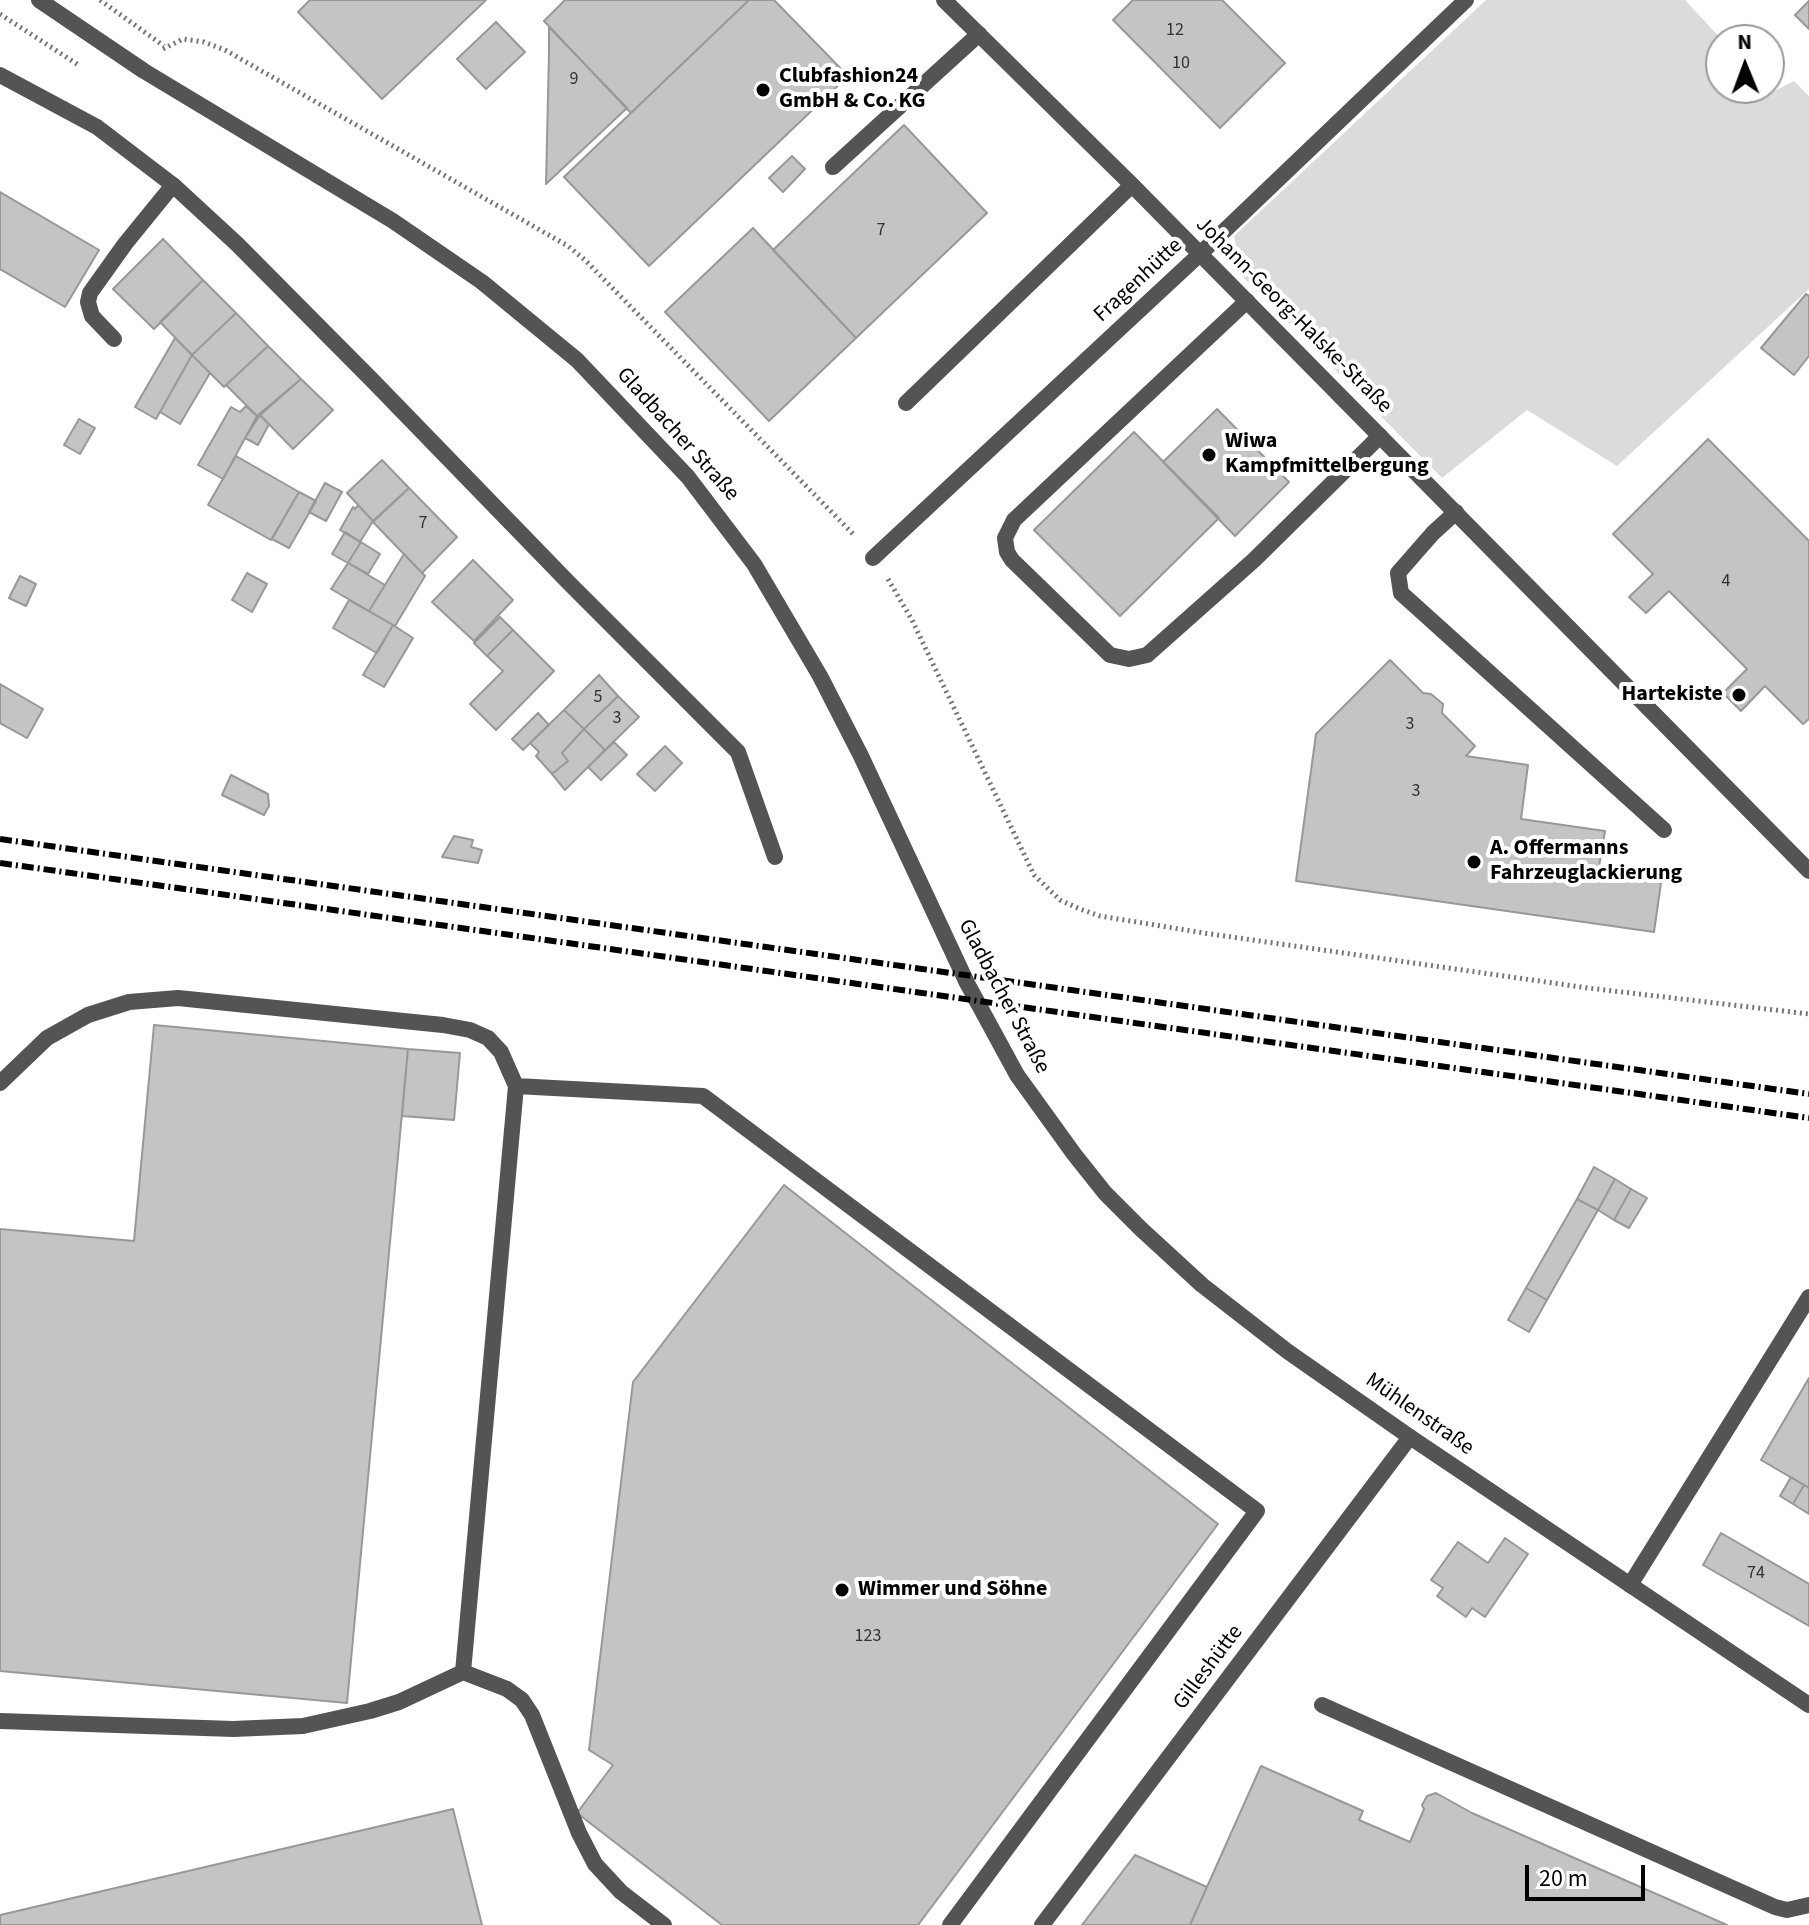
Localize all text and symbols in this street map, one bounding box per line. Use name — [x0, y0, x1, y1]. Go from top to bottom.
house number: 12 — [1166, 20, 1184, 42]
north arrow — [1705, 24, 1785, 104]
text: N — [1737, 26, 1752, 58]
house number: 10 — [1172, 53, 1190, 75]
place label: Clubfashion24 GmbH & Co. KG — [779, 64, 926, 116]
house number: 9 — [570, 69, 578, 91]
marker: Clubfashion24 GmbH & Co. KG — [754, 81, 772, 99]
street label: Johann-Georg-Halske-Straße — [1189, 212, 1397, 420]
house number: 7 — [877, 220, 885, 242]
street label: Fragenhütte — [1089, 233, 1189, 329]
street label: Gladbacher Straße — [610, 363, 744, 507]
place label: Wiwa Kampfmittelbergung — [1225, 429, 1429, 480]
marker: Wiwa Kampfmittelbergung — [1200, 446, 1218, 464]
house number: 7 — [419, 513, 427, 535]
house number: 4 — [1722, 571, 1730, 593]
place label: Hartekiste — [1622, 682, 1723, 708]
marker: Hartekiste — [1730, 686, 1748, 704]
house number: 5 — [594, 687, 602, 709]
house number: 3 — [613, 708, 621, 730]
house number: 3 — [1406, 714, 1414, 736]
house number: 3 — [1412, 781, 1420, 803]
place label: A. Offermanns Fahrzeuglackierung — [1490, 836, 1682, 888]
marker: A. Offermanns Fahrzeuglackierung — [1465, 853, 1483, 871]
street label: Gladbacher Straße — [951, 915, 1055, 1079]
street label: Mühlenstraße — [1360, 1368, 1478, 1462]
house number: 74 — [1747, 1563, 1765, 1585]
place label: Wimmer und Söhne — [858, 1577, 1047, 1603]
marker: Wimmer und Söhne — [833, 1581, 851, 1599]
street label: Gilleshütte — [1169, 1620, 1249, 1716]
house number: 123 — [855, 1626, 881, 1648]
scale bar — [1529, 1849, 1649, 1899]
text: 20 m — [1539, 1861, 1588, 1896]

